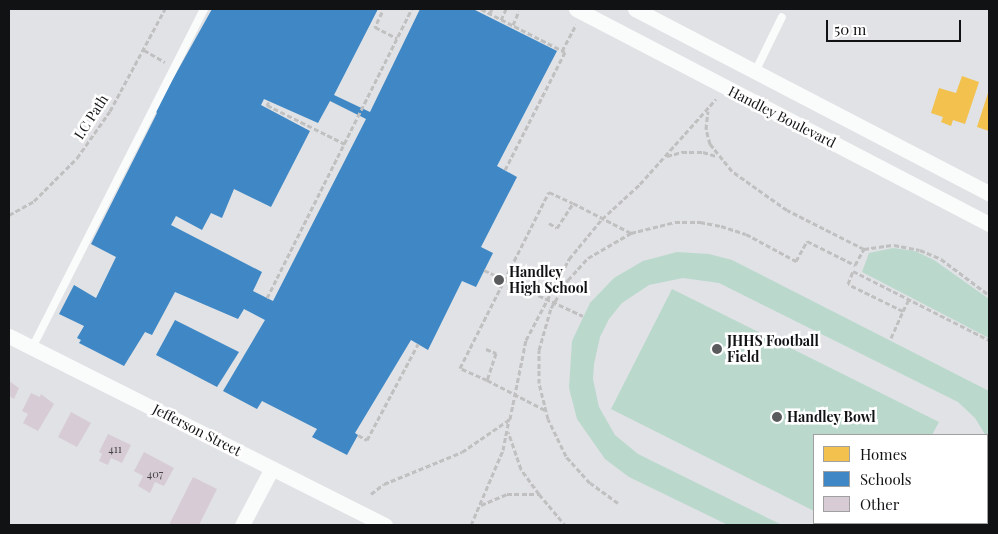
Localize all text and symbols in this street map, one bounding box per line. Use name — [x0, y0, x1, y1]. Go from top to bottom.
scale bar — [828, 10, 963, 42]
text: 50 m — [834, 19, 866, 39]
street label: Handley Boulevard — [725, 83, 839, 151]
street label: I.C Path — [70, 92, 112, 142]
place label: Handley High School — [509, 264, 588, 296]
marker: Handley High School — [493, 274, 505, 286]
place label: JHHS Football Field — [727, 333, 819, 366]
marker: JHHS Football Field — [711, 343, 723, 355]
street label: Jefferson Street — [150, 401, 244, 459]
place label: Handley Bowl — [787, 409, 876, 425]
marker: Handley Bowl — [771, 411, 783, 423]
legend — [813, 434, 988, 524]
house number: 411 — [108, 442, 122, 456]
text: Homes — [860, 444, 907, 464]
house number: 407 — [147, 467, 163, 481]
text: Schools — [860, 469, 912, 489]
text: Other — [860, 494, 900, 514]

